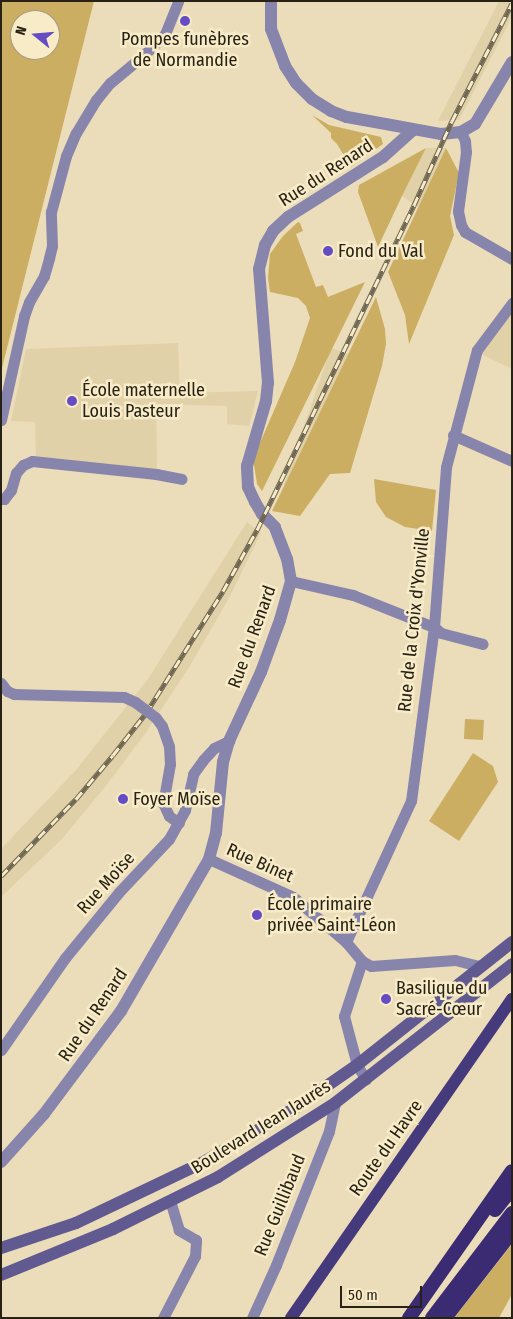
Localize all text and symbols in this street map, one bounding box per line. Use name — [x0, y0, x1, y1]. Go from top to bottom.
north arrow — [10, 10, 60, 60]
marker: Pompes funèbres de Normandie — [179, 15, 191, 27]
text: N — [12, 24, 30, 37]
place label: Pompes funèbres de Normandie — [121, 29, 249, 72]
street label: Rue du Renard — [275, 135, 377, 211]
place label: Fond du Val — [338, 240, 423, 262]
marker: Fond du Val — [322, 245, 334, 257]
place label: École maternelle Louis Pasteur — [82, 380, 205, 422]
marker: École maternelle Louis Pasteur — [66, 395, 78, 407]
street label: Rue de la Croix d'Yonville — [394, 527, 434, 713]
street label: Rue du Renard — [223, 583, 281, 691]
place label: Foyer Moïse — [133, 788, 220, 810]
marker: Foyer Moïse — [117, 793, 129, 805]
street label: Rue Binet — [223, 839, 297, 887]
street label: Rue Moïse — [73, 848, 139, 918]
place label: École primaire privée Saint-Léon — [267, 894, 396, 936]
marker: École primaire privée Saint-Léon — [251, 909, 263, 921]
street label: Rue du Renard — [54, 964, 132, 1066]
place label: Basilique du Sacré-Cœur — [396, 978, 487, 1021]
marker: Basilique du Sacré-Cœur — [380, 993, 392, 1005]
street label: Boulevard Jean Jaurès — [187, 1075, 335, 1179]
street label: Route du Havre — [345, 1096, 427, 1200]
street label: Rue Guillibaud — [250, 1151, 310, 1259]
scale bar — [343, 1276, 426, 1308]
text: 50 m — [348, 1286, 378, 1304]

